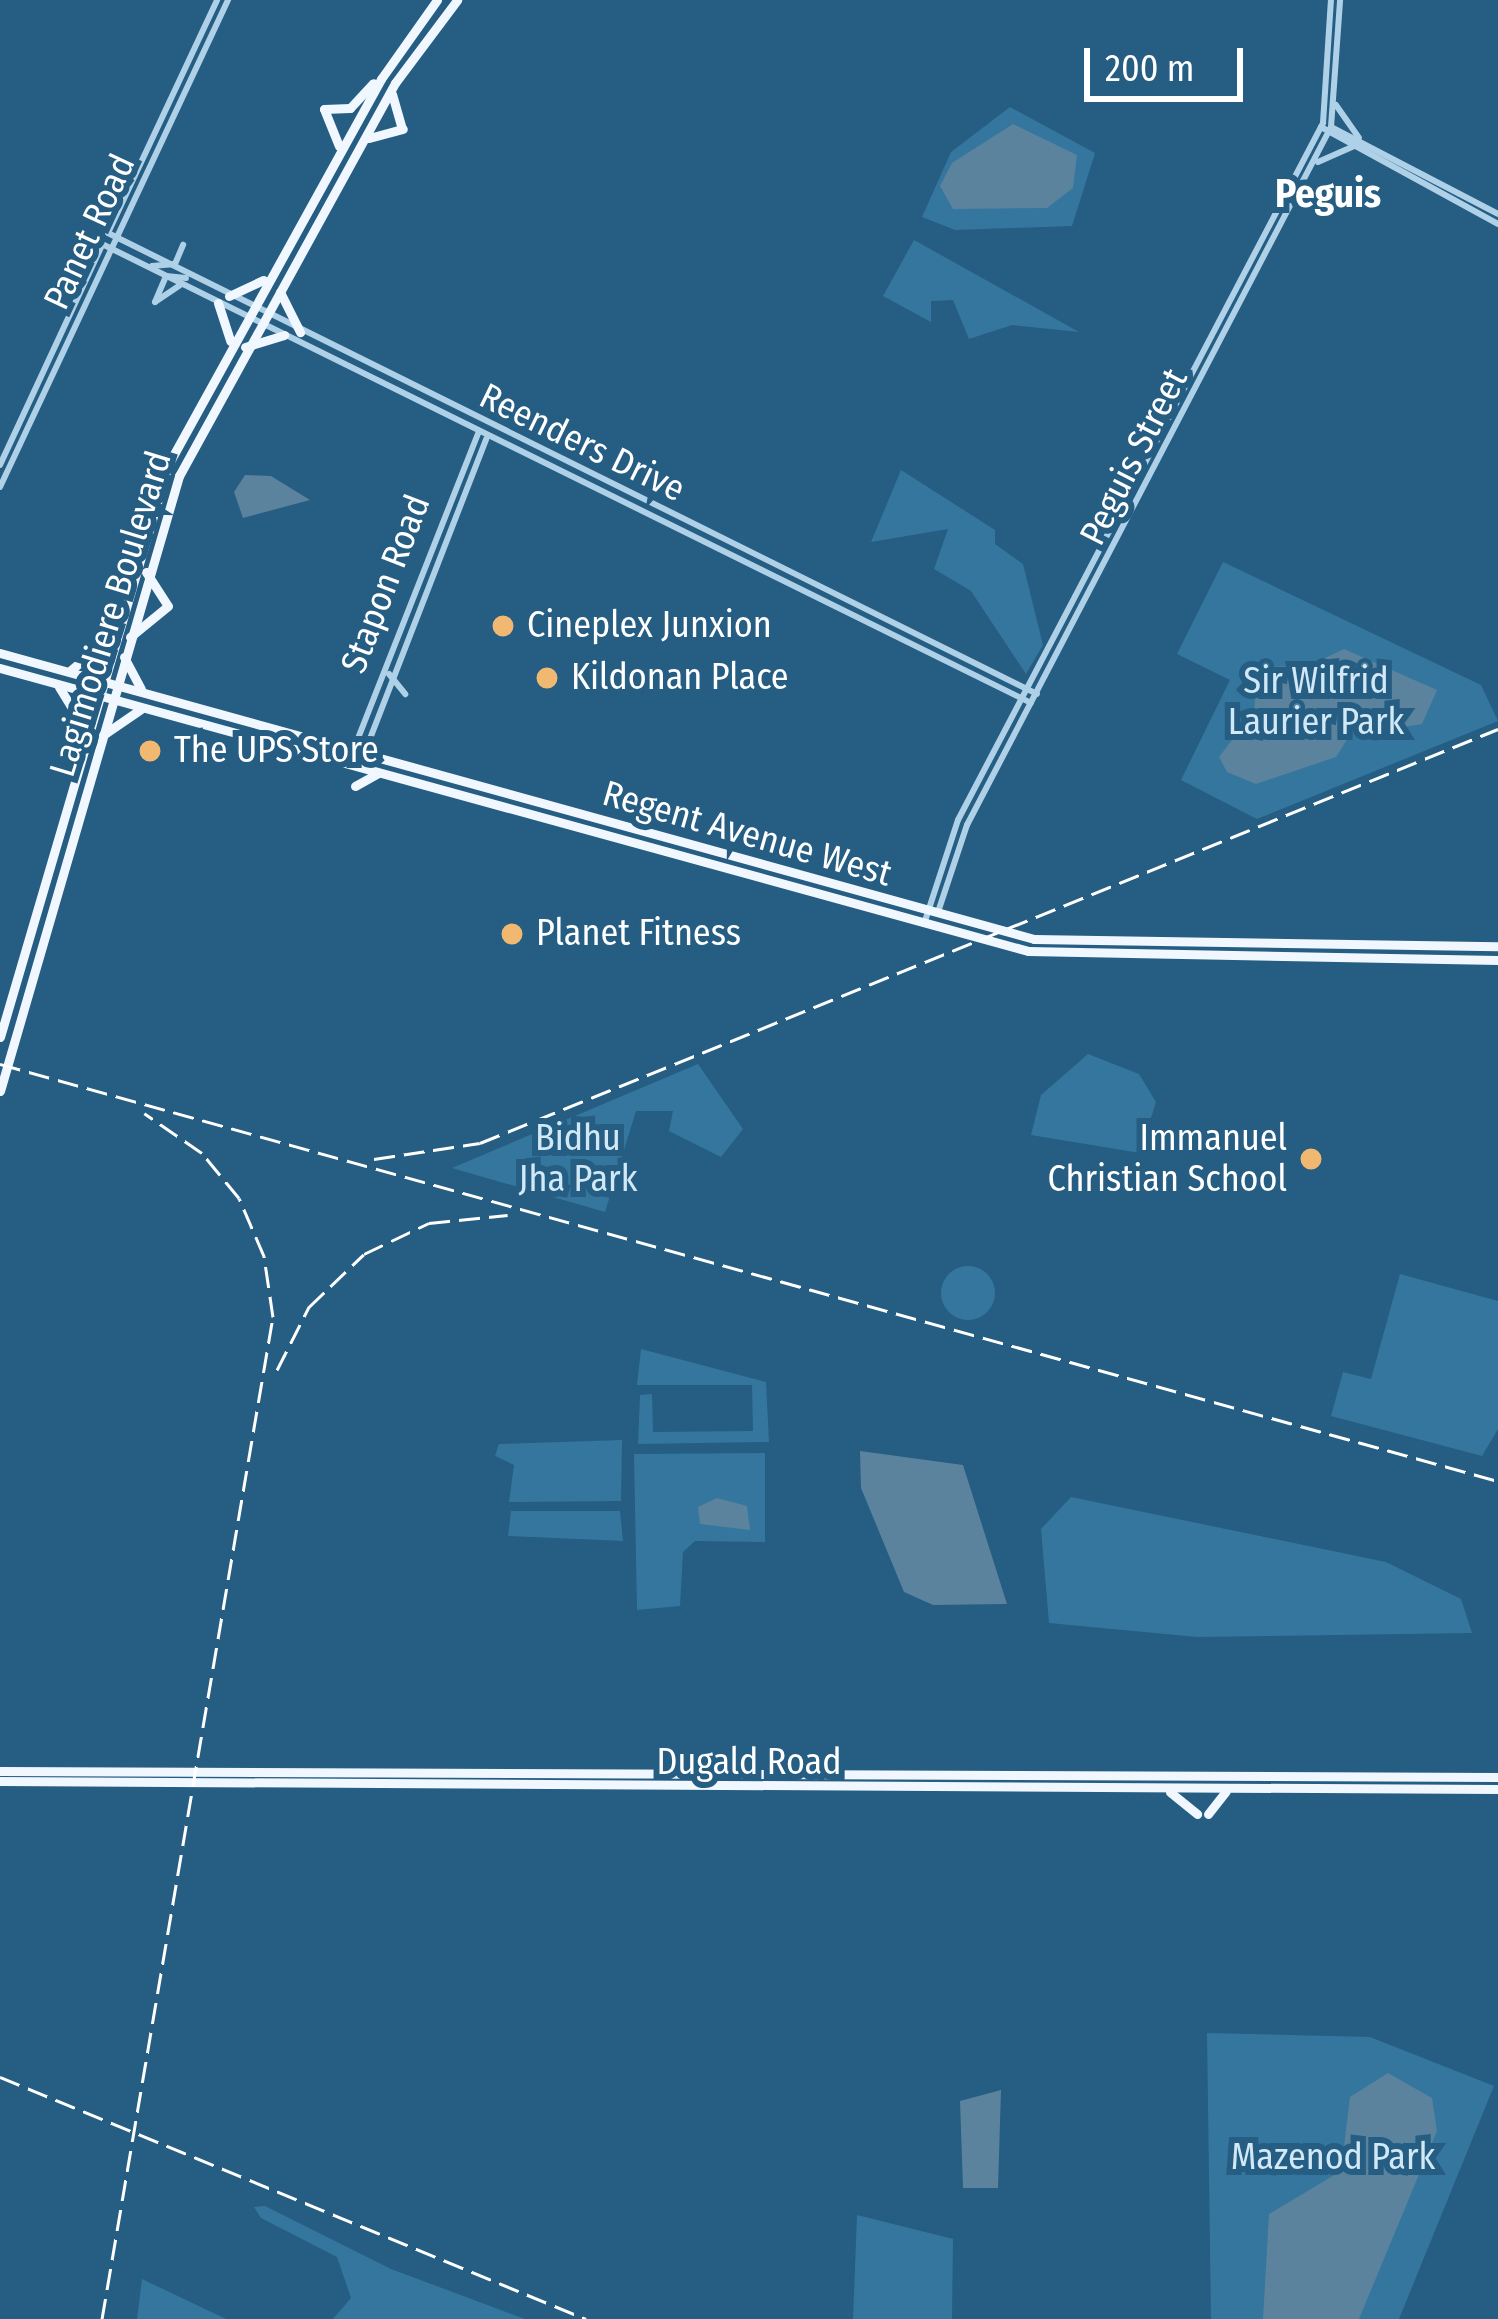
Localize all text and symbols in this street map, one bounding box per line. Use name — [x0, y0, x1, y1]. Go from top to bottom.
scale bar — [1090, 24, 1249, 98]
text: 200 m — [1105, 47, 1195, 91]
street label: Panet Road — [35, 148, 145, 316]
district label: Peguis — [1275, 171, 1381, 217]
street label: Peguis Street — [1071, 362, 1197, 552]
street label: Reenders Drive — [472, 375, 692, 511]
street label: Lagimodiere Boulevard — [41, 446, 181, 782]
street label: Stapon Road — [332, 489, 440, 679]
place label: Cineplex Junxion — [527, 604, 772, 648]
marker: Cineplex Junxion — [490, 613, 516, 639]
place label: Kildonan Place — [571, 656, 789, 700]
park label: Sir Wilfrid Laurier Park — [1228, 659, 1404, 744]
marker: Kildonan Place — [534, 665, 560, 691]
place label: The UPS Store — [174, 729, 379, 773]
marker: The UPS Store — [137, 738, 163, 764]
street label: Regent Avenue West — [598, 772, 896, 896]
place label: Planet Fitness — [536, 912, 741, 956]
marker: Planet Fitness — [499, 921, 525, 947]
park label: Bidhu Jha Park — [519, 1116, 637, 1201]
place label: Immanuel Christian School — [1048, 1116, 1287, 1201]
marker: Immanuel Christian School — [1298, 1146, 1324, 1172]
street label: Dugald Road — [657, 1741, 841, 1785]
park label: Mazenod Park — [1231, 2136, 1435, 2180]

